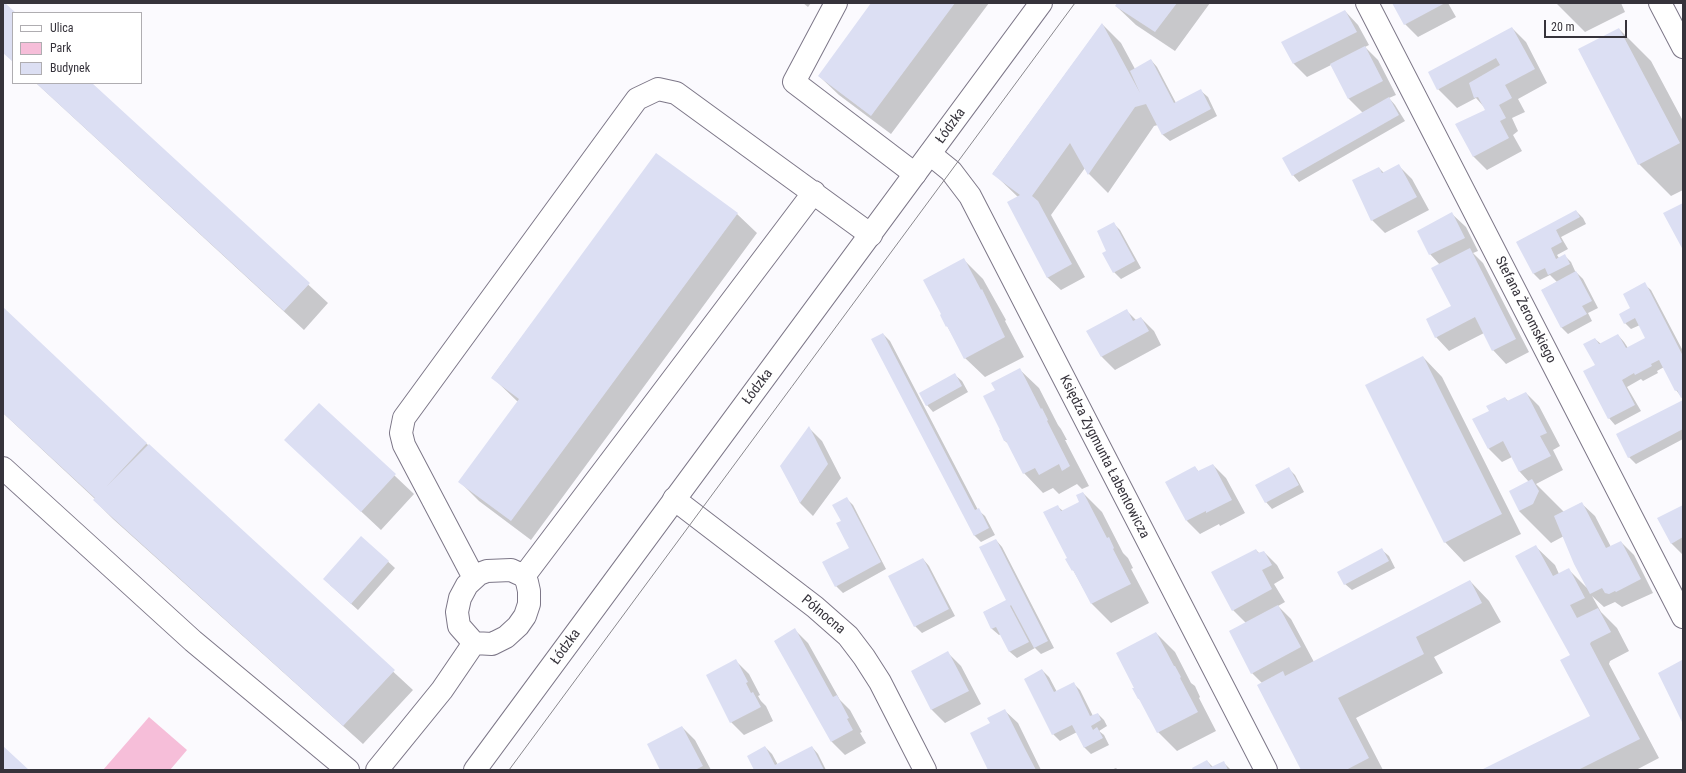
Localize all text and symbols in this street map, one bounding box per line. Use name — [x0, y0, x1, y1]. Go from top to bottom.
legend — [12, 12, 142, 84]
scale bar — [1546, 12, 1629, 38]
text: 20 m — [1551, 20, 1575, 34]
text: Ulica — [50, 21, 74, 35]
text: Park — [50, 41, 71, 55]
text: Budynek — [50, 61, 90, 75]
street label: Łódzka — [933, 105, 969, 147]
street label: Stefana Żeromskiego — [1491, 254, 1559, 366]
street label: Łódzka — [739, 366, 777, 408]
street label: Księdza Zygmunta Łabentowicza — [1055, 373, 1153, 541]
street label: Północna — [798, 592, 848, 638]
street label: Łódzka — [548, 626, 584, 668]

